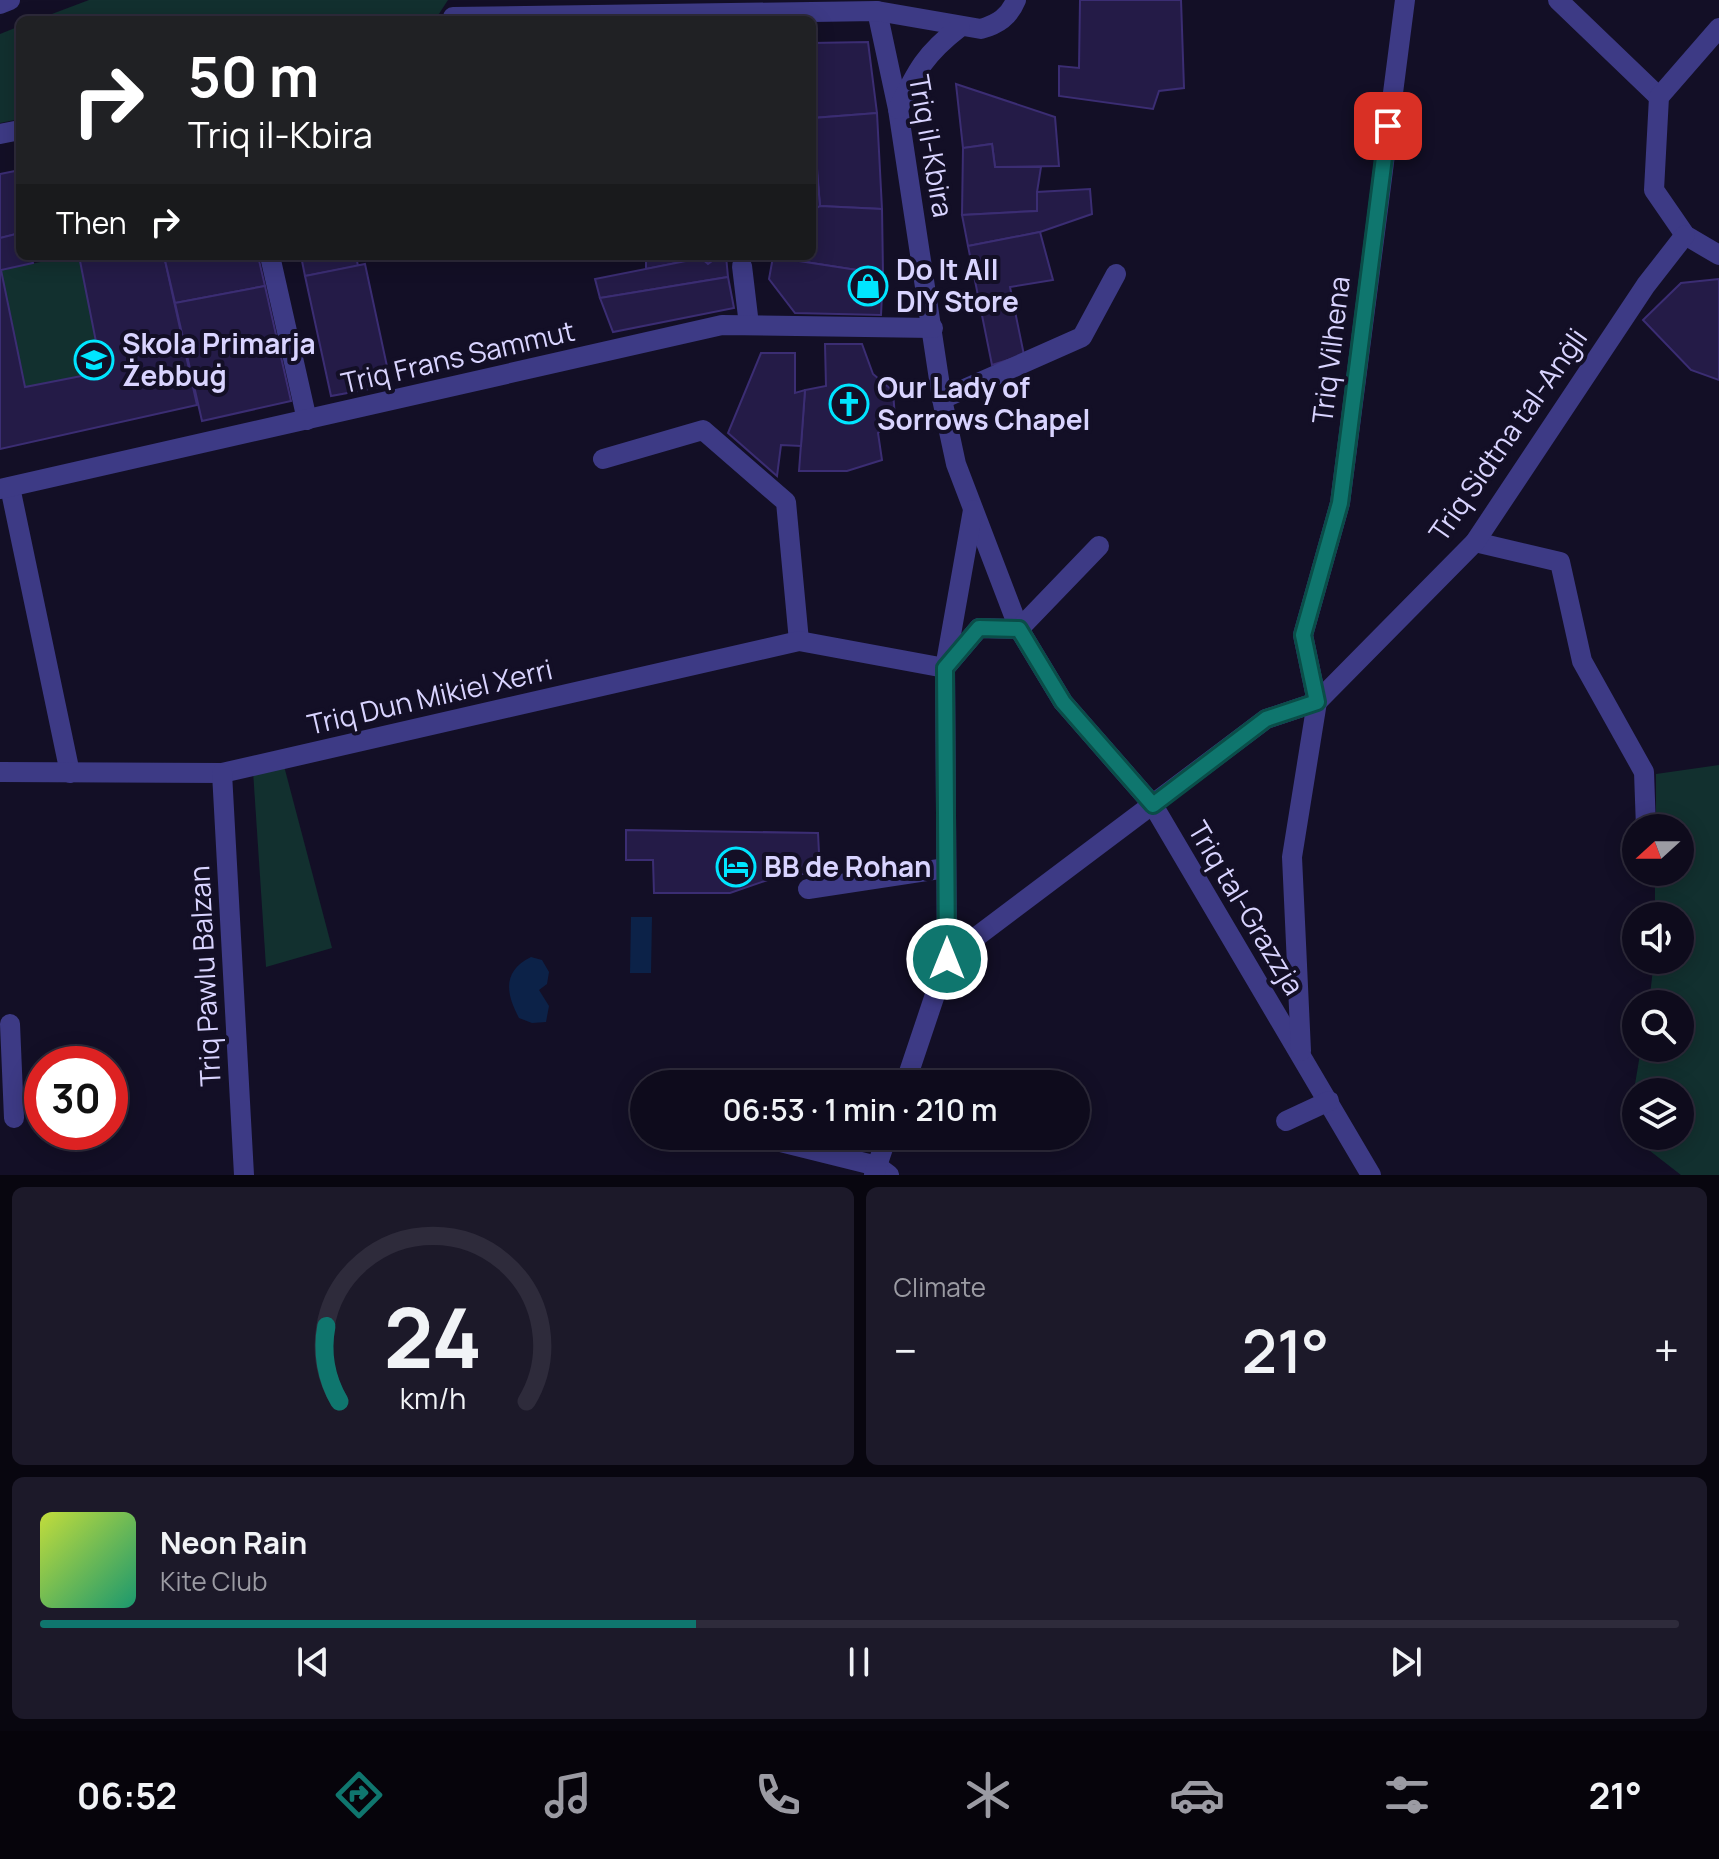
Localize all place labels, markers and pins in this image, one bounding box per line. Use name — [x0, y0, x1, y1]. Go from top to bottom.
pin — [1354, 92, 1422, 160]
place label: Do It All DIY Store — [896, 250, 1019, 320]
shop icon: Do It All DIY Store — [847, 265, 889, 307]
place label: Skola Primarja Żebbuġ — [122, 324, 316, 394]
school or university icon: Skola Primarja Żebbuġ — [73, 339, 115, 381]
place label: Our Lady of Sorrows Chapel — [877, 368, 1090, 438]
church icon: Our Lady of Sorrows Chapel — [828, 383, 870, 425]
hotel icon: BB de Rohan — [715, 846, 757, 888]
place label: BB de Rohan — [764, 847, 932, 885]

